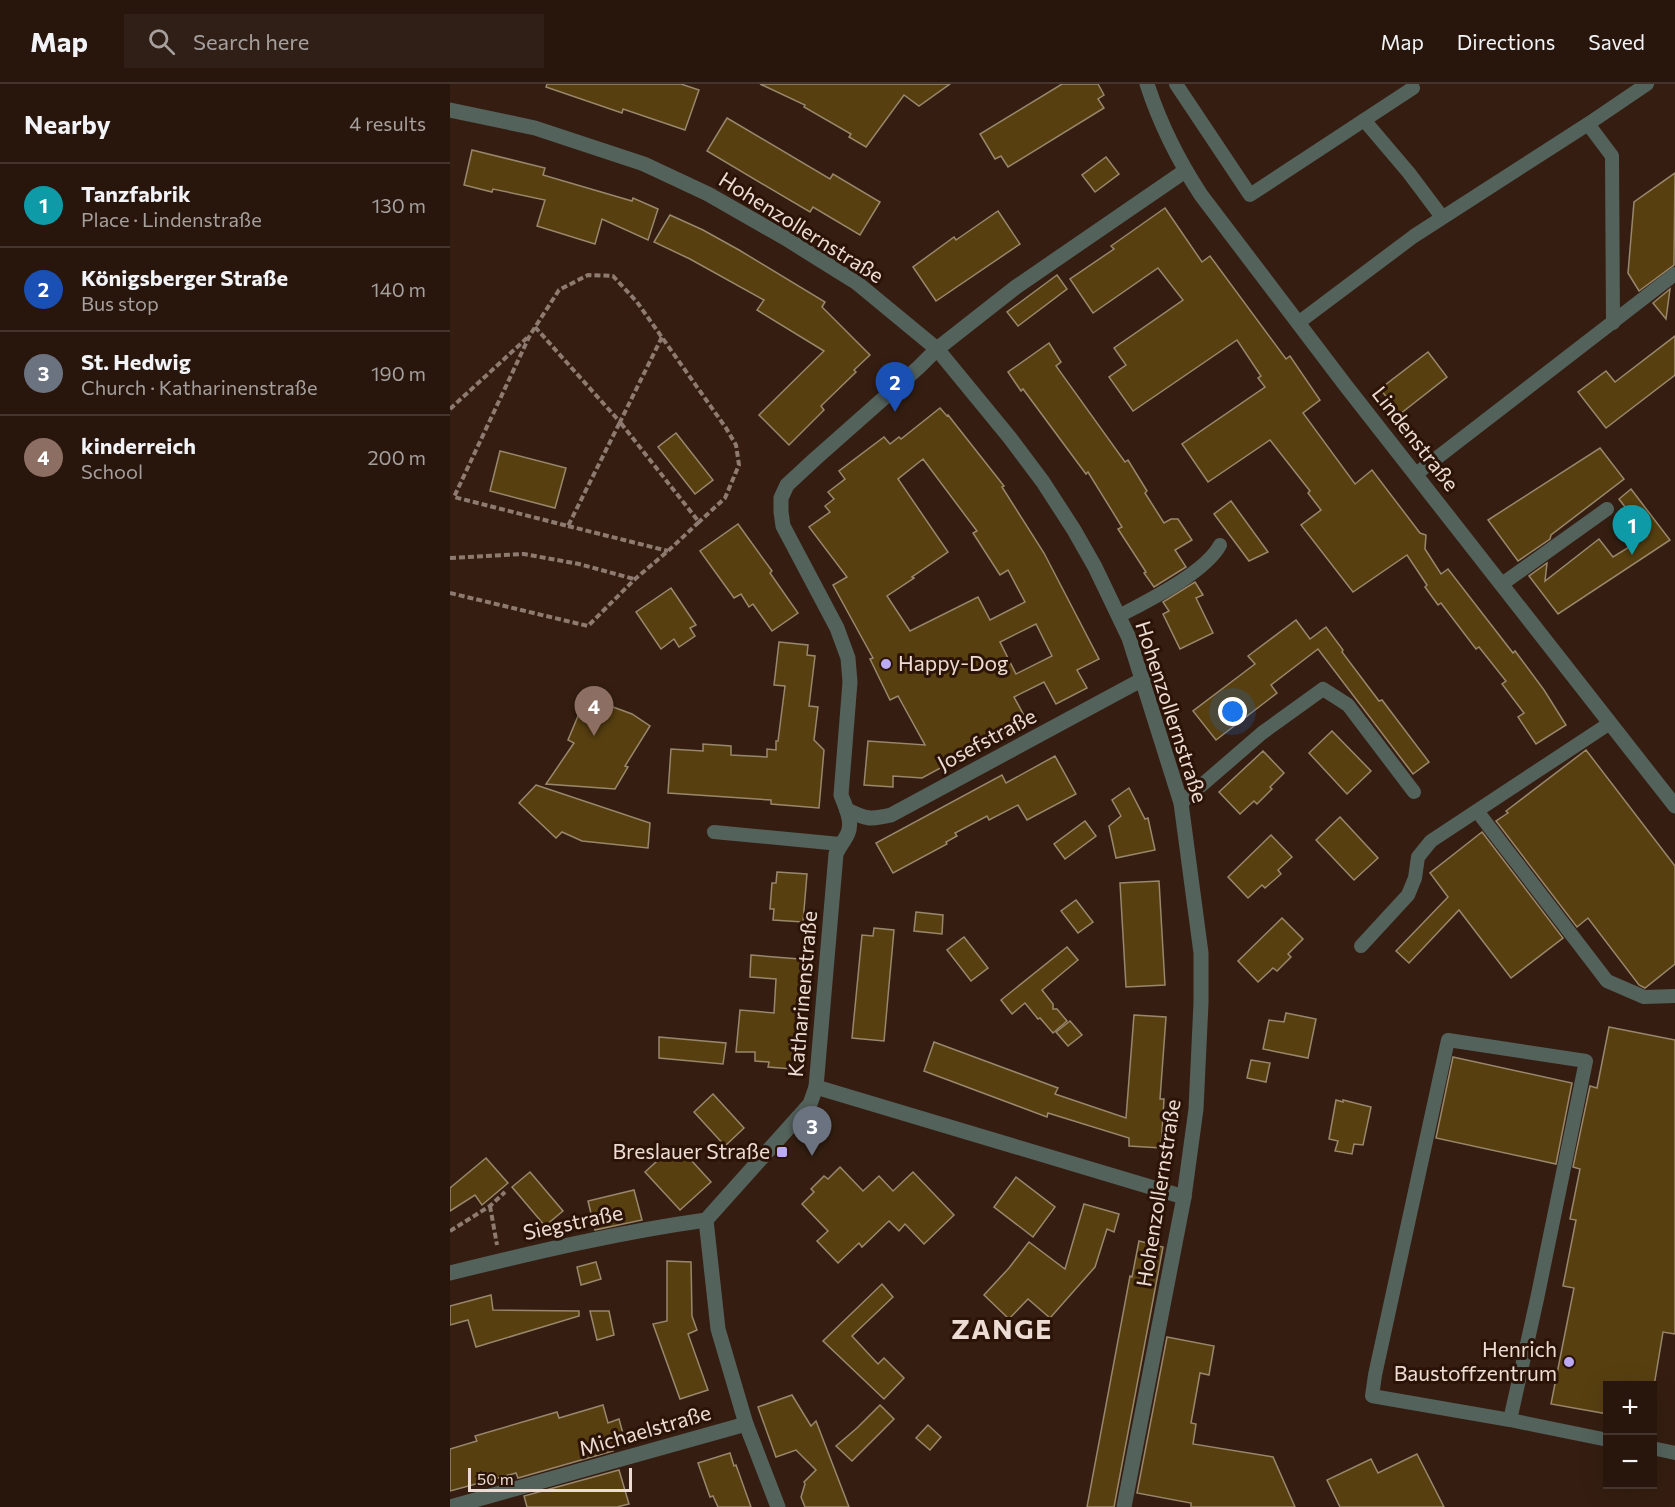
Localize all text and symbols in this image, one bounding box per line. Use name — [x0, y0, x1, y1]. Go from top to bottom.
search box — [124, 14, 544, 68]
text: Map — [30, 24, 88, 58]
icon: search — [145, 25, 178, 58]
text: Search here — [193, 28, 309, 55]
text: Map — [1381, 29, 1424, 54]
text: Directions — [1457, 29, 1555, 54]
text: Saved — [1588, 29, 1645, 54]
text: Nearby — [24, 108, 111, 139]
text: 4 results — [349, 111, 426, 135]
street label: Hohenzollernstraße — [715, 166, 889, 288]
text: Tanzfabrik — [81, 180, 191, 207]
text: 1 — [39, 193, 48, 217]
text: 130 m — [372, 193, 426, 217]
text: Place · Lindenstraße — [81, 207, 262, 231]
text: Königsberger Straße — [81, 264, 288, 291]
text: 2 — [38, 277, 49, 301]
text: 140 m — [371, 277, 426, 301]
text: Bus stop — [81, 291, 159, 315]
text: St. Hedwig — [81, 348, 191, 375]
text: 3 — [38, 361, 49, 385]
text: 190 m — [371, 361, 426, 385]
pin: 2 — [876, 362, 914, 412]
text: Church · Katharinenstraße — [81, 375, 317, 399]
street label: Lindenstraße — [1368, 381, 1465, 495]
text: kinderreich — [81, 432, 196, 459]
text: 4 — [37, 445, 50, 469]
text: 200 m — [368, 445, 426, 469]
text: School — [81, 459, 143, 483]
pin: 1 — [1612, 506, 1652, 555]
street label: Hohenzollernstraße — [1131, 617, 1214, 806]
place label: Happy-Dog — [898, 650, 1008, 675]
marker: Happy-Dog — [879, 657, 893, 671]
pin: 4 — [574, 686, 614, 736]
your location — [1218, 697, 1247, 726]
street label: Josefstraße — [933, 702, 1040, 775]
street label: Katharinenstraße — [782, 910, 821, 1078]
street label: Hohenzollernstraße — [1130, 1097, 1185, 1288]
pin: 3 — [792, 1106, 832, 1156]
place label: Breslauer Straße — [613, 1138, 770, 1163]
marker: Breslauer Straße — [775, 1145, 789, 1159]
street label: Siegstraße — [521, 1199, 625, 1244]
district label: ZANGE — [951, 1312, 1053, 1345]
place label: Henrich Baustoffzentrum — [1394, 1336, 1557, 1385]
marker: Henrich Baustoffzentrum — [1562, 1355, 1576, 1369]
map controls — [1603, 1381, 1657, 1489]
button: + — [1603, 1381, 1657, 1435]
street label: Michaelstraße — [576, 1399, 714, 1460]
button: − — [1603, 1435, 1657, 1489]
scale bar — [468, 1465, 632, 1492]
text: 50 m — [477, 1469, 514, 1488]

